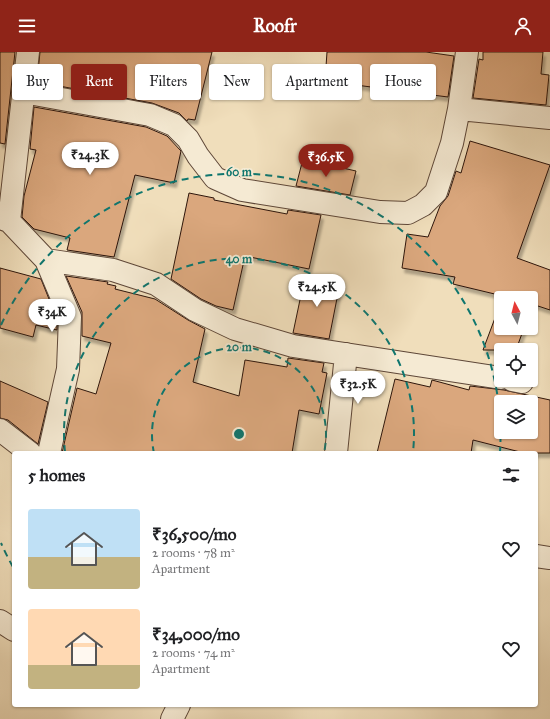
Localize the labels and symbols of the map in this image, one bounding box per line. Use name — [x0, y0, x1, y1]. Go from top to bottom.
pin: ₹24.3K — [57, 142, 123, 176]
pin: ₹36.5K — [293, 144, 359, 178]
text: 60 m — [226, 165, 253, 179]
text: 40 m — [226, 252, 253, 267]
pin: ₹24.5K — [284, 274, 350, 308]
north arrow — [494, 291, 538, 335]
pin: ₹34K — [28, 299, 76, 333]
text: 20 m — [226, 340, 253, 354]
pin: ₹32.5K — [325, 371, 391, 405]
centre of rings — [232, 427, 246, 441]

